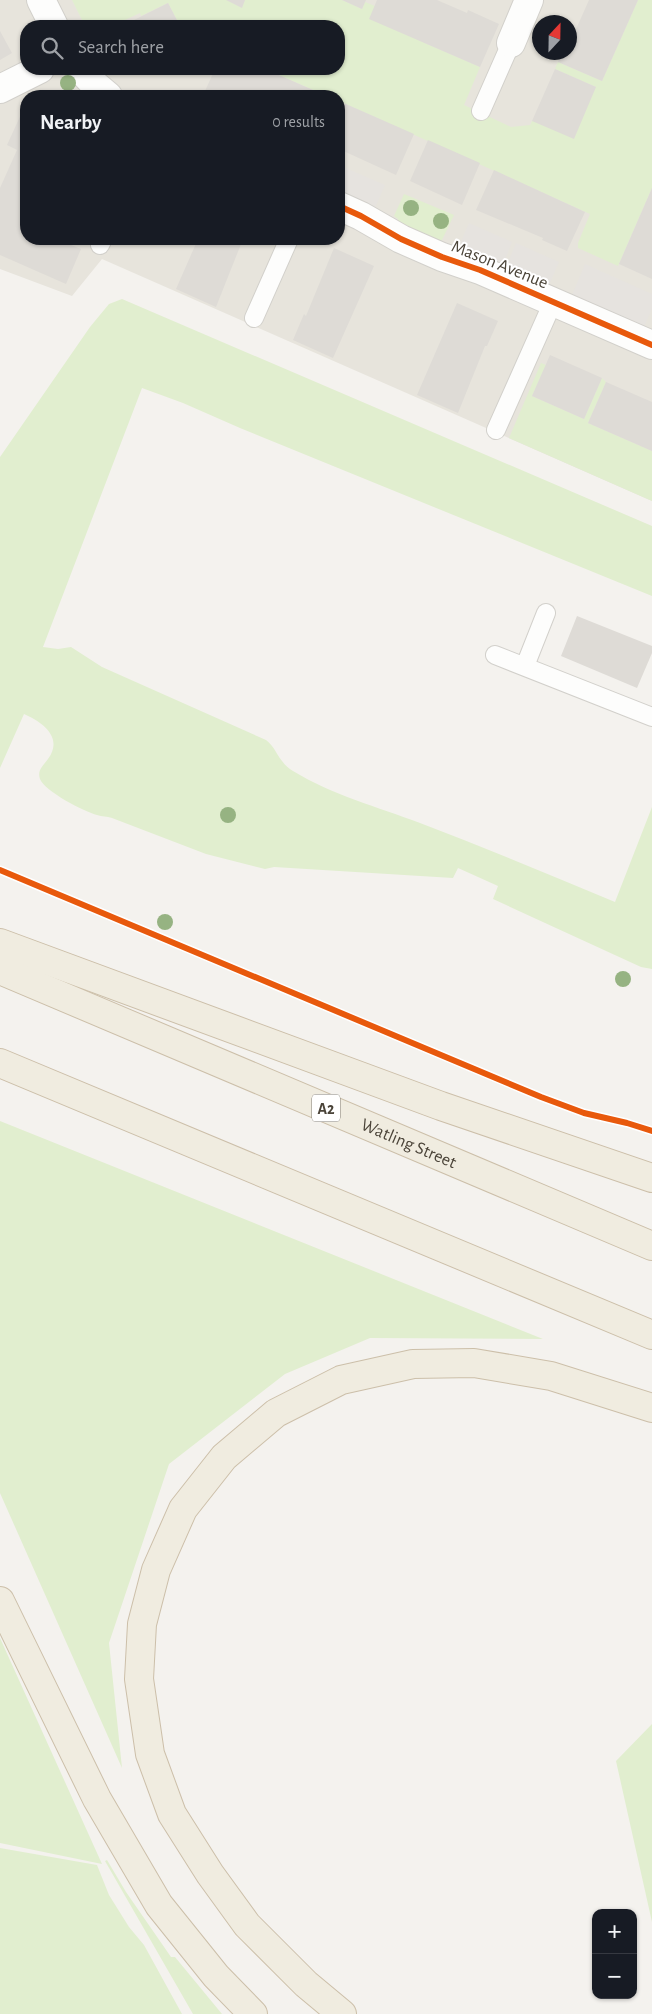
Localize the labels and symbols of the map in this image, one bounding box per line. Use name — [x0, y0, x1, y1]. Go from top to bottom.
north arrow — [532, 15, 577, 60]
street label: Mason Avenue — [449, 237, 550, 292]
road number: A2 — [312, 1094, 340, 1122]
street label: Watling Street — [358, 1116, 459, 1172]

